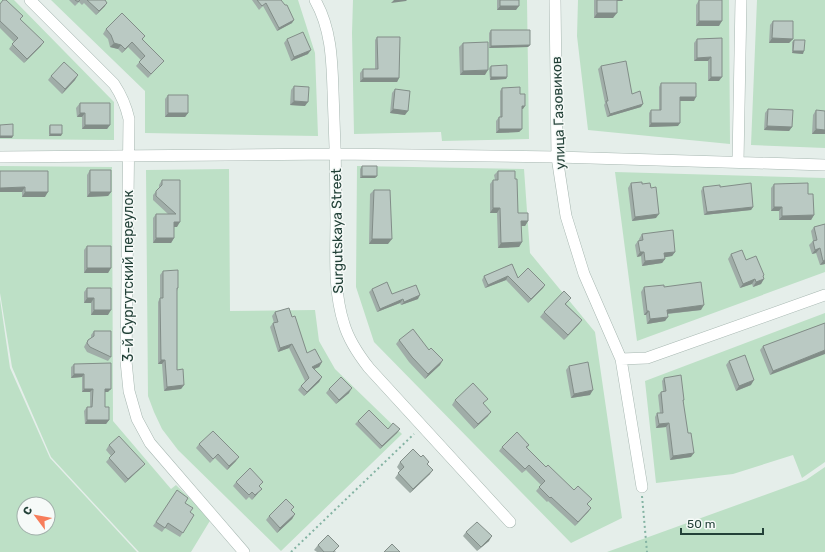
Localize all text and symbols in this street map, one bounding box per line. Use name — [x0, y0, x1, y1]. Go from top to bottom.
street label: улица Газовиков — [548, 56, 569, 170]
street label: Surgutskaya Street — [328, 168, 347, 294]
street label: 3-й Сургутский переулок — [120, 190, 137, 362]
north arrow — [16, 496, 56, 536]
text: С — [20, 504, 36, 518]
scale bar — [681, 510, 763, 536]
text: 50 m — [687, 517, 715, 531]

